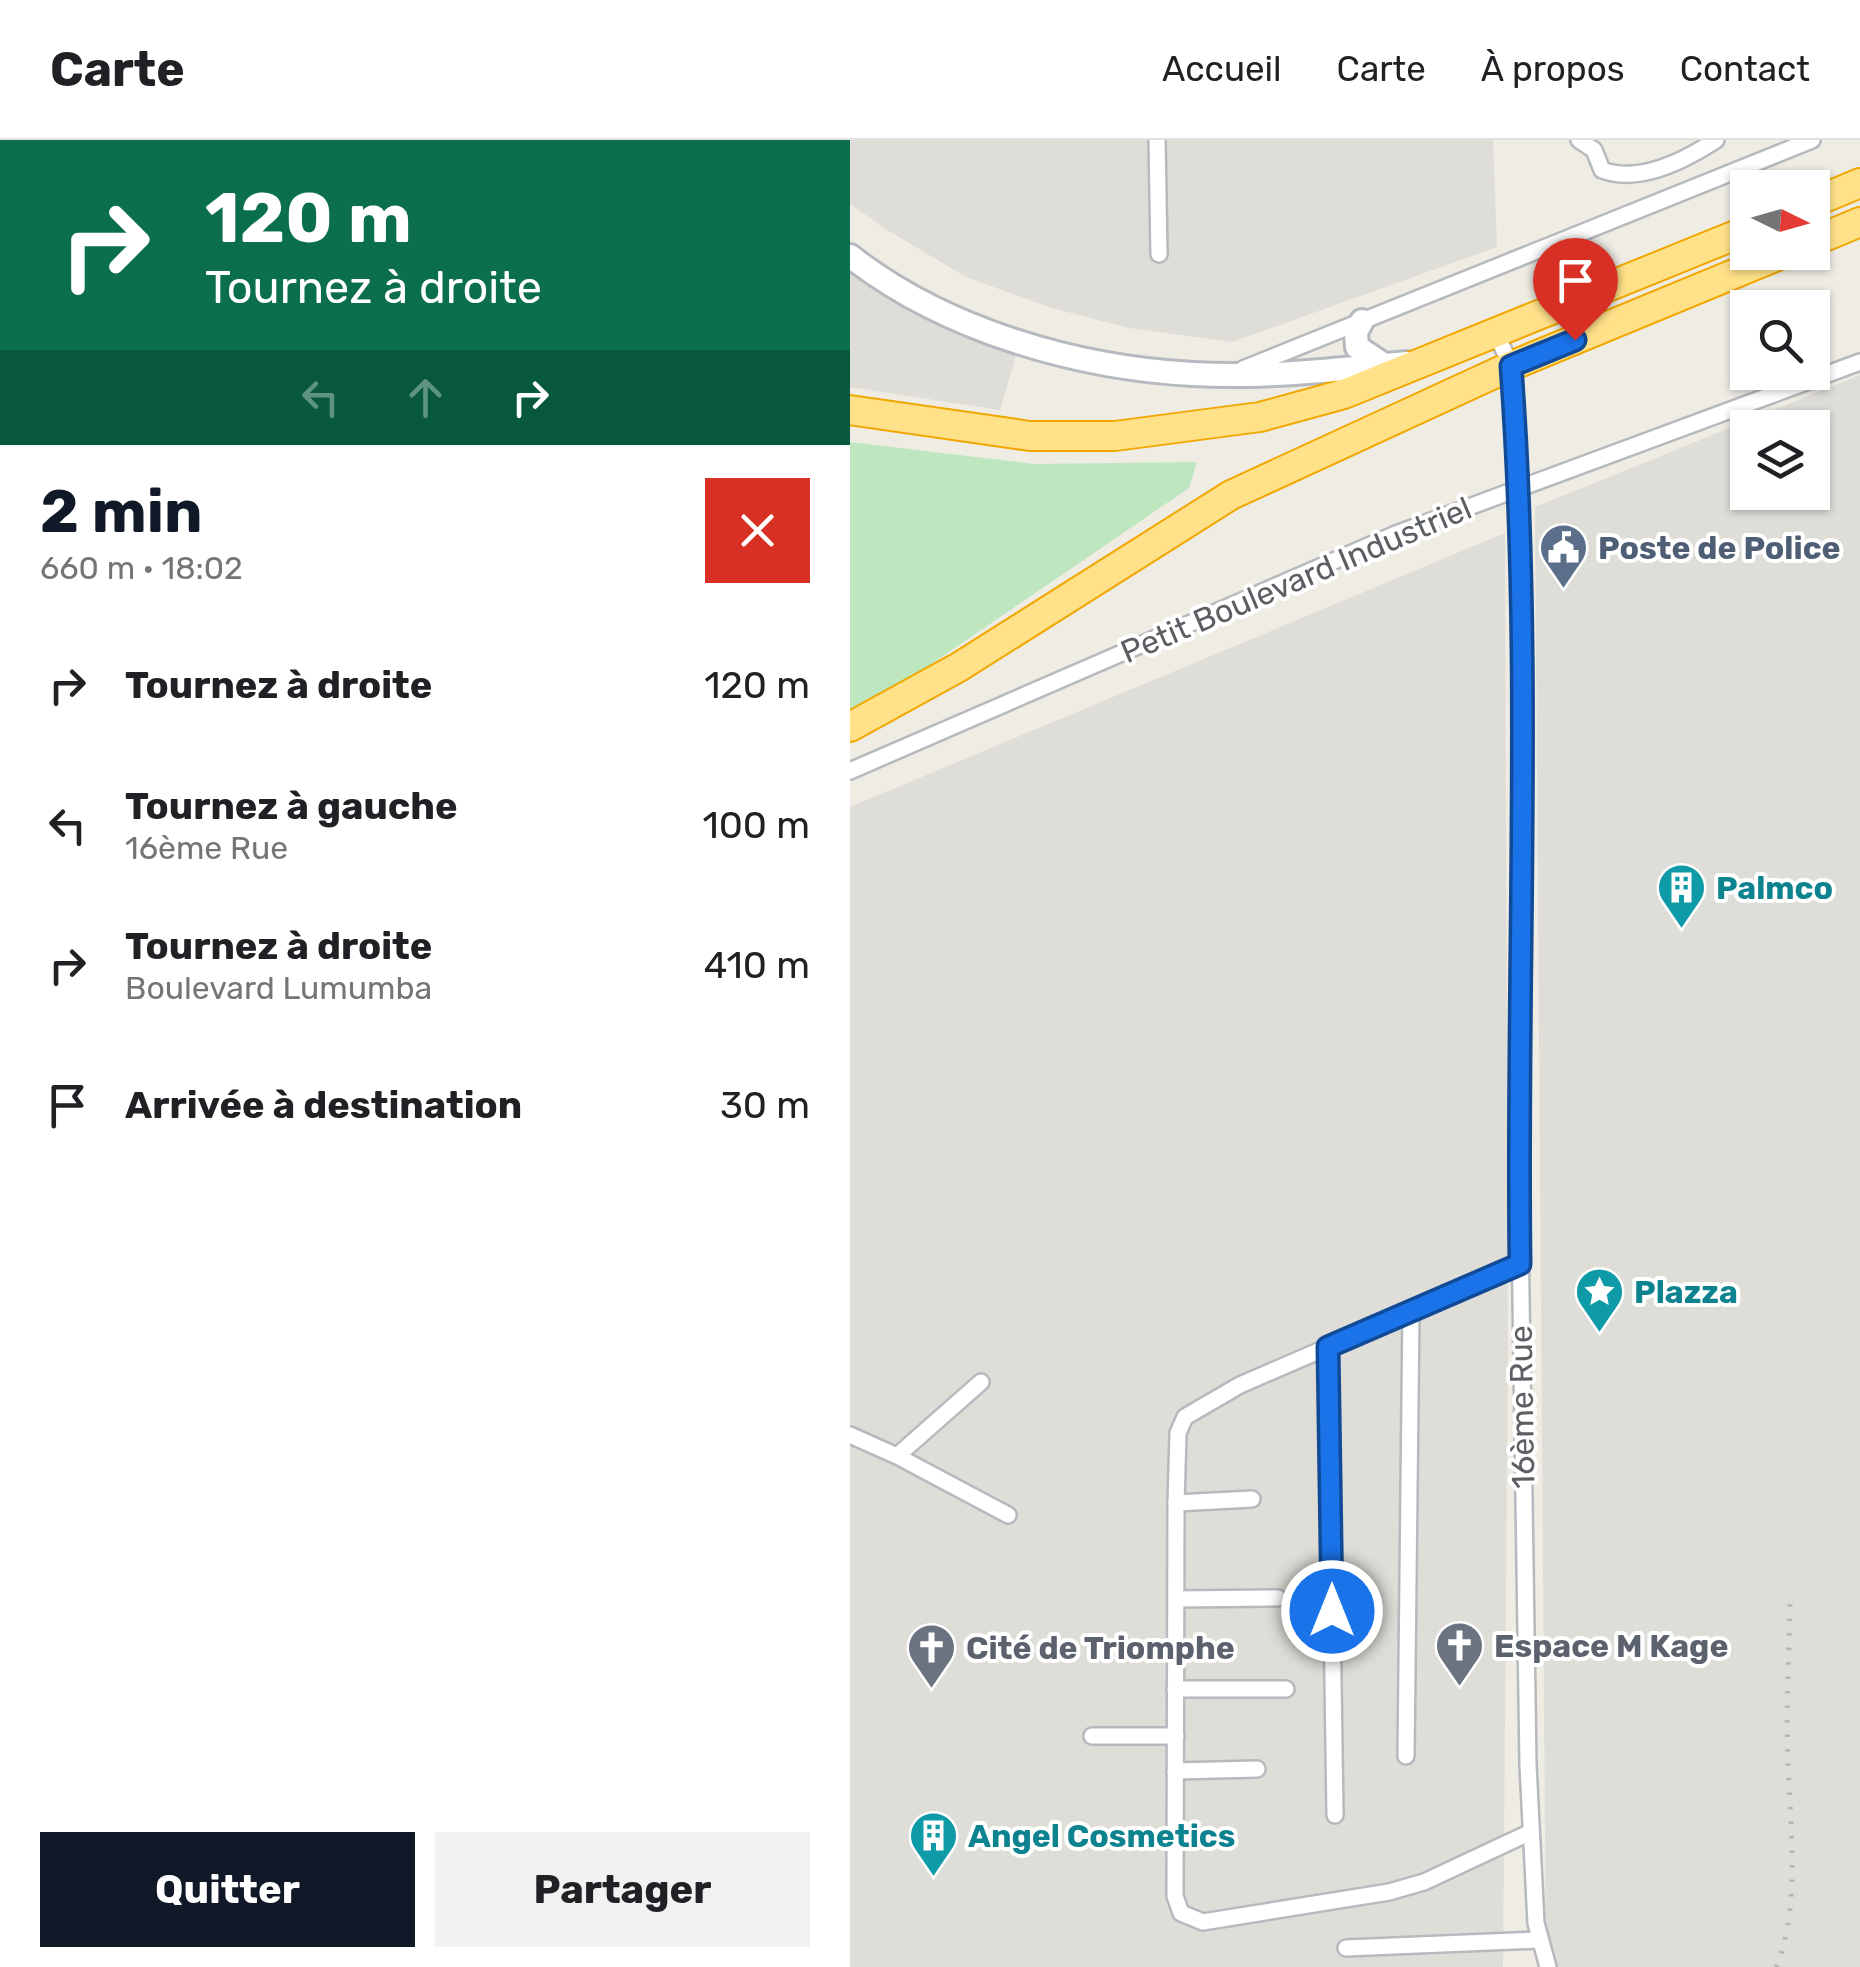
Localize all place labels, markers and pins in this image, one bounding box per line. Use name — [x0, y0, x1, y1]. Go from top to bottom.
pin — [1533, 238, 1618, 341]
public building icon: Poste de Police — [1537, 522, 1589, 590]
place label: Poste de Police — [1598, 529, 1841, 567]
building icon: Palmco — [1655, 862, 1707, 930]
place label: Palmco — [1716, 869, 1833, 907]
place icon: Plazza — [1573, 1266, 1625, 1334]
place label: Plazza — [1634, 1273, 1738, 1311]
church icon: Espace M Kage — [1433, 1620, 1485, 1688]
church icon: Cité de Triomphe — [905, 1622, 957, 1690]
place label: Espace M Kage — [1494, 1627, 1728, 1665]
place label: Cité de Triomphe — [966, 1629, 1235, 1667]
building icon: Angel Cosmetics — [907, 1810, 959, 1878]
place label: Angel Cosmetics — [968, 1817, 1235, 1855]

